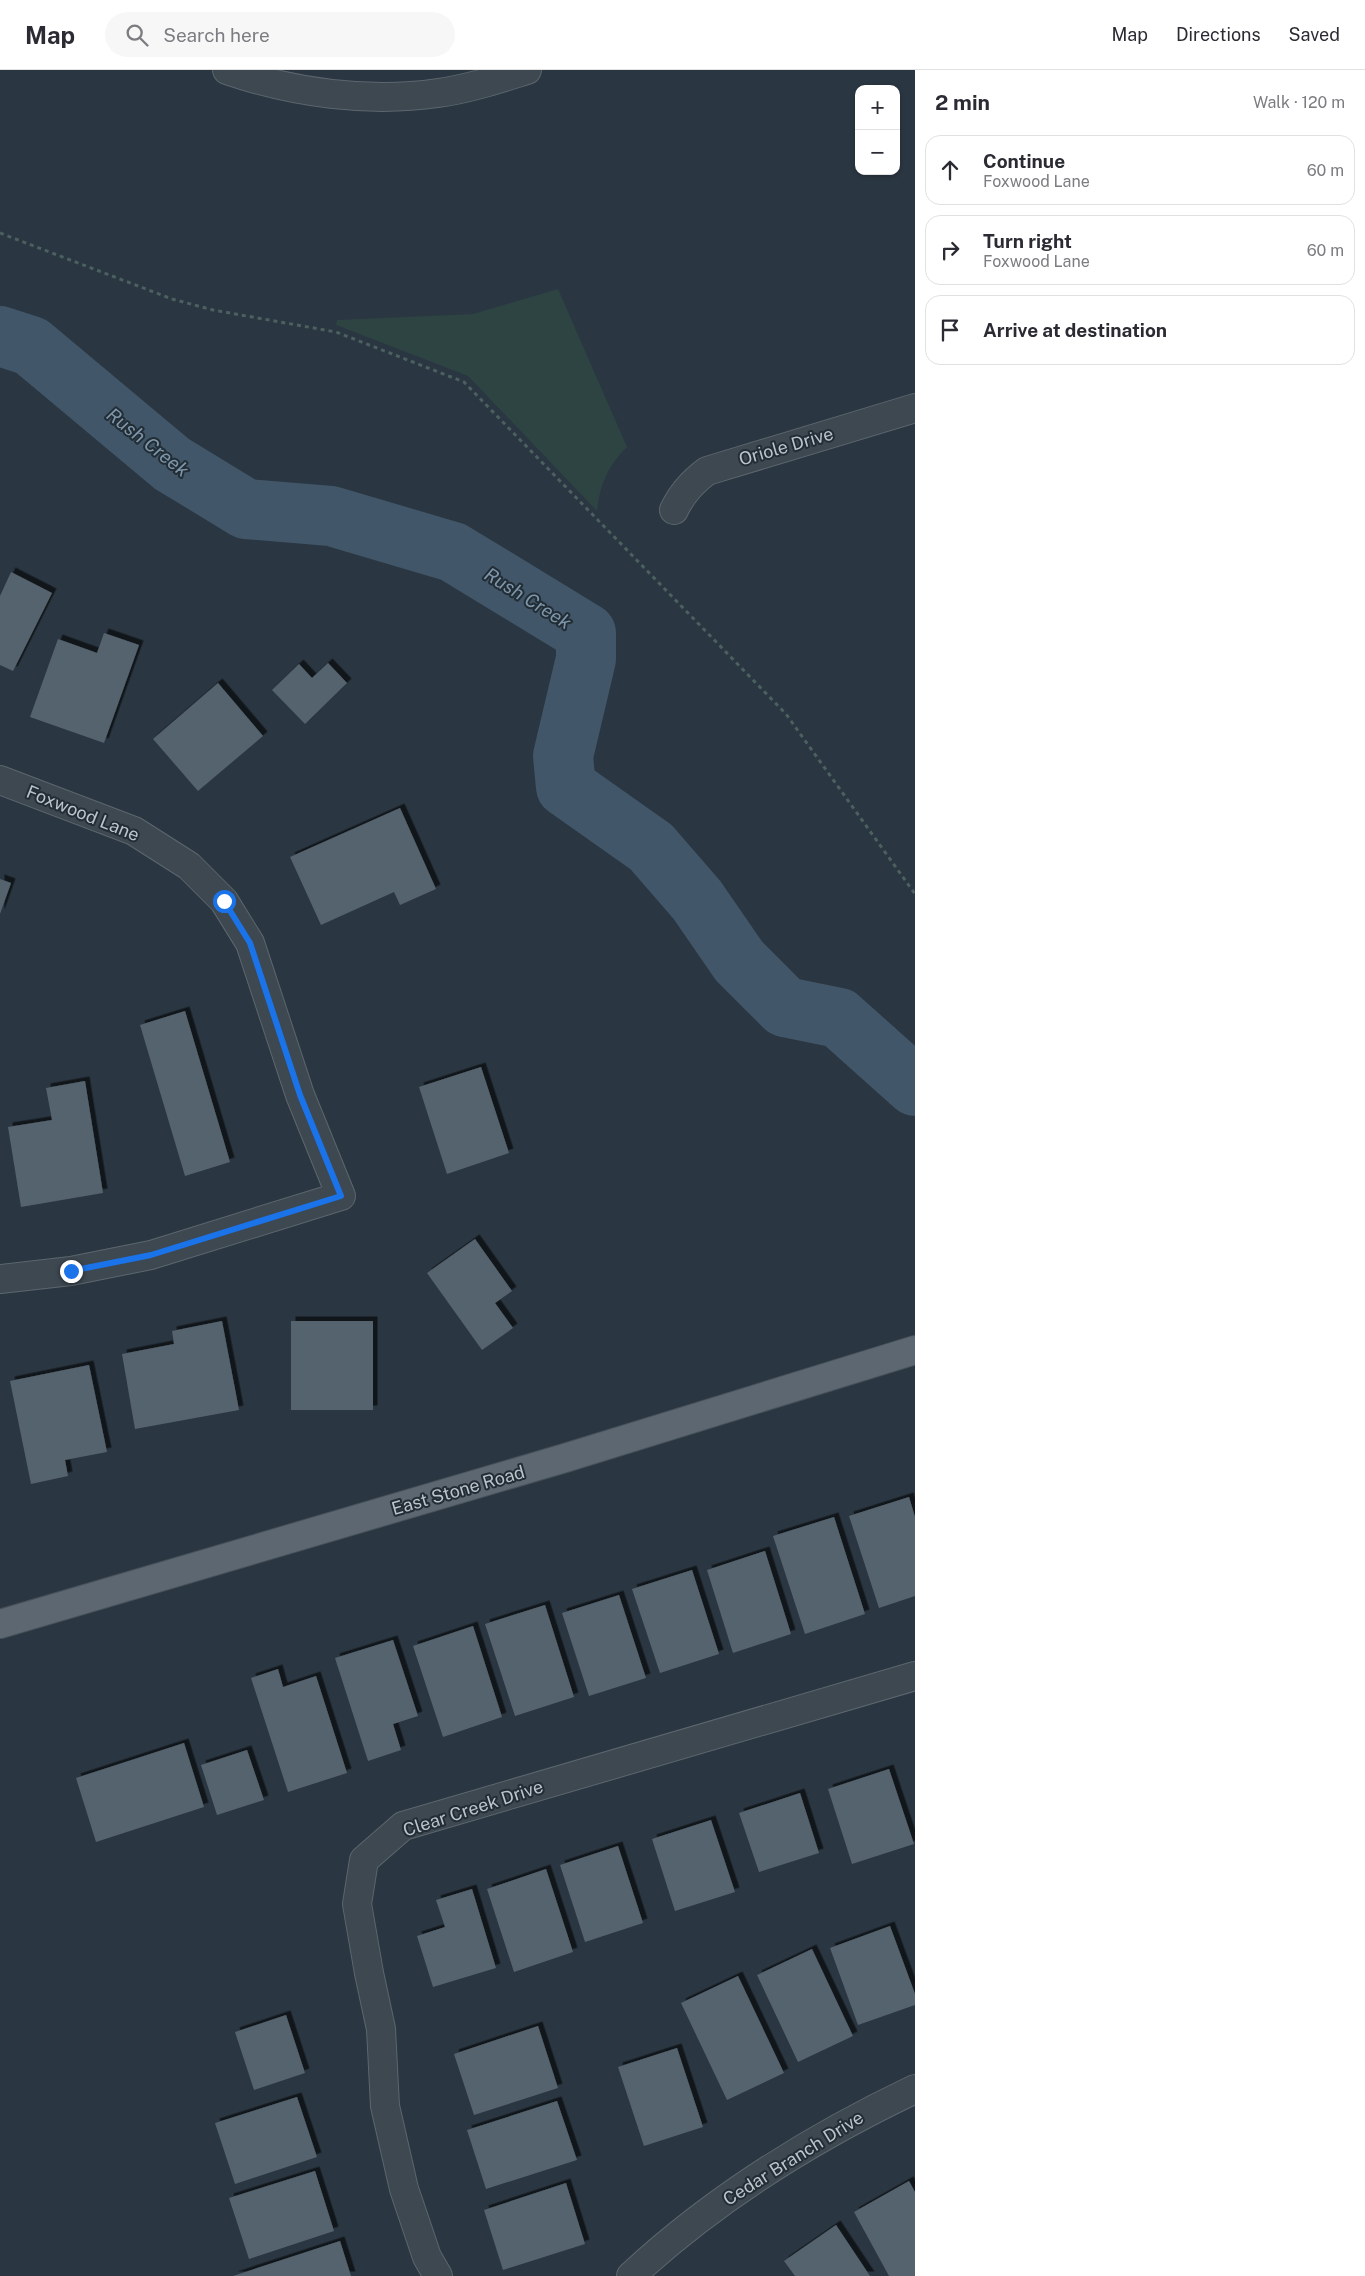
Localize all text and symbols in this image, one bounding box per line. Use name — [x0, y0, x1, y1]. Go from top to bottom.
search box — [105, 12, 455, 57]
text: Map — [25, 21, 75, 49]
icon: search — [123, 21, 151, 49]
text: Search here — [163, 24, 270, 46]
text: Map — [1111, 24, 1148, 45]
text: Directions — [1176, 24, 1261, 45]
text: Saved — [1289, 24, 1340, 45]
map controls — [855, 85, 900, 175]
button: + — [855, 85, 900, 130]
text: 2 min — [935, 90, 990, 115]
text: Walk · 120 m — [1253, 93, 1345, 112]
button: − — [855, 130, 900, 175]
text: Continue — [983, 150, 1065, 172]
icon: ahead — [936, 156, 964, 184]
text: 60 m — [1307, 161, 1344, 180]
text: Foxwood Lane — [983, 172, 1090, 191]
text: Turn right — [983, 230, 1072, 252]
icon: right — [936, 236, 964, 264]
text: 60 m — [1307, 241, 1344, 260]
text: Foxwood Lane — [983, 252, 1090, 271]
icon: arrive — [936, 316, 964, 344]
text: Arrive at destination — [983, 319, 1167, 341]
water label: Rush Creek — [103, 403, 194, 481]
street label: Oriole Drive — [736, 422, 836, 470]
water label: Rush Creek — [481, 563, 576, 634]
street label: Foxwood Lane — [23, 781, 143, 845]
route start — [213, 890, 236, 913]
route end — [60, 1260, 83, 1283]
street label: East Stone Road — [389, 1461, 527, 1519]
street label: Clear Creek Drive — [400, 1775, 546, 1841]
street label: Cedar Branch Drive — [719, 2106, 867, 2210]

